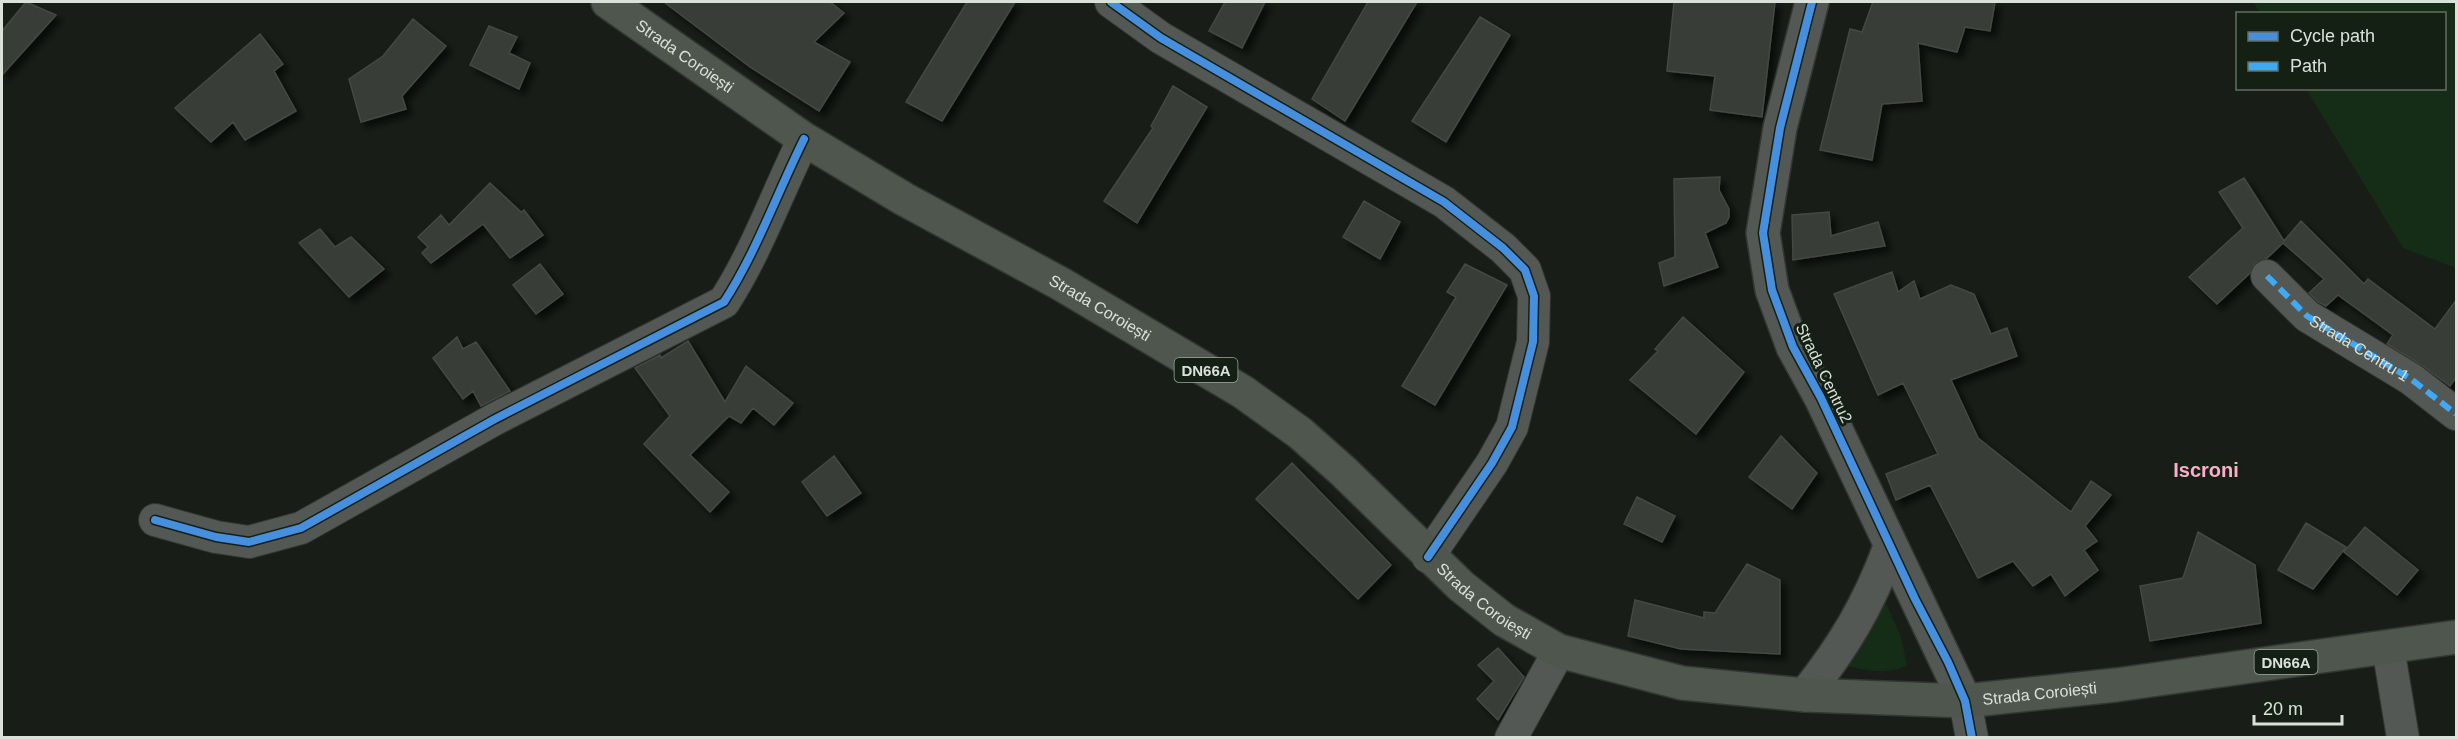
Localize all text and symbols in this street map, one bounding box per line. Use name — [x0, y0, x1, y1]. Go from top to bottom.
legend — [2236, 12, 2446, 90]
street label: Strada Coroiești — [633, 16, 737, 96]
text: Cycle path — [2290, 26, 2375, 46]
text: Path — [2290, 56, 2327, 76]
street label: Strada Coroiești — [1047, 271, 1154, 344]
street label: Strada Centru 1 — [2307, 311, 2412, 384]
street label: Strada Centru2 — [1793, 321, 1855, 426]
road number: DN66A — [1174, 358, 1238, 382]
district label: Iscroni — [2173, 459, 2239, 481]
street label: Strada Coroiești — [1434, 559, 1535, 642]
road number: DN66A — [2254, 650, 2318, 674]
street label: Strada Coroiești — [1982, 679, 2098, 708]
scale bar — [2254, 688, 2342, 726]
text: 20 m — [2263, 699, 2303, 719]

